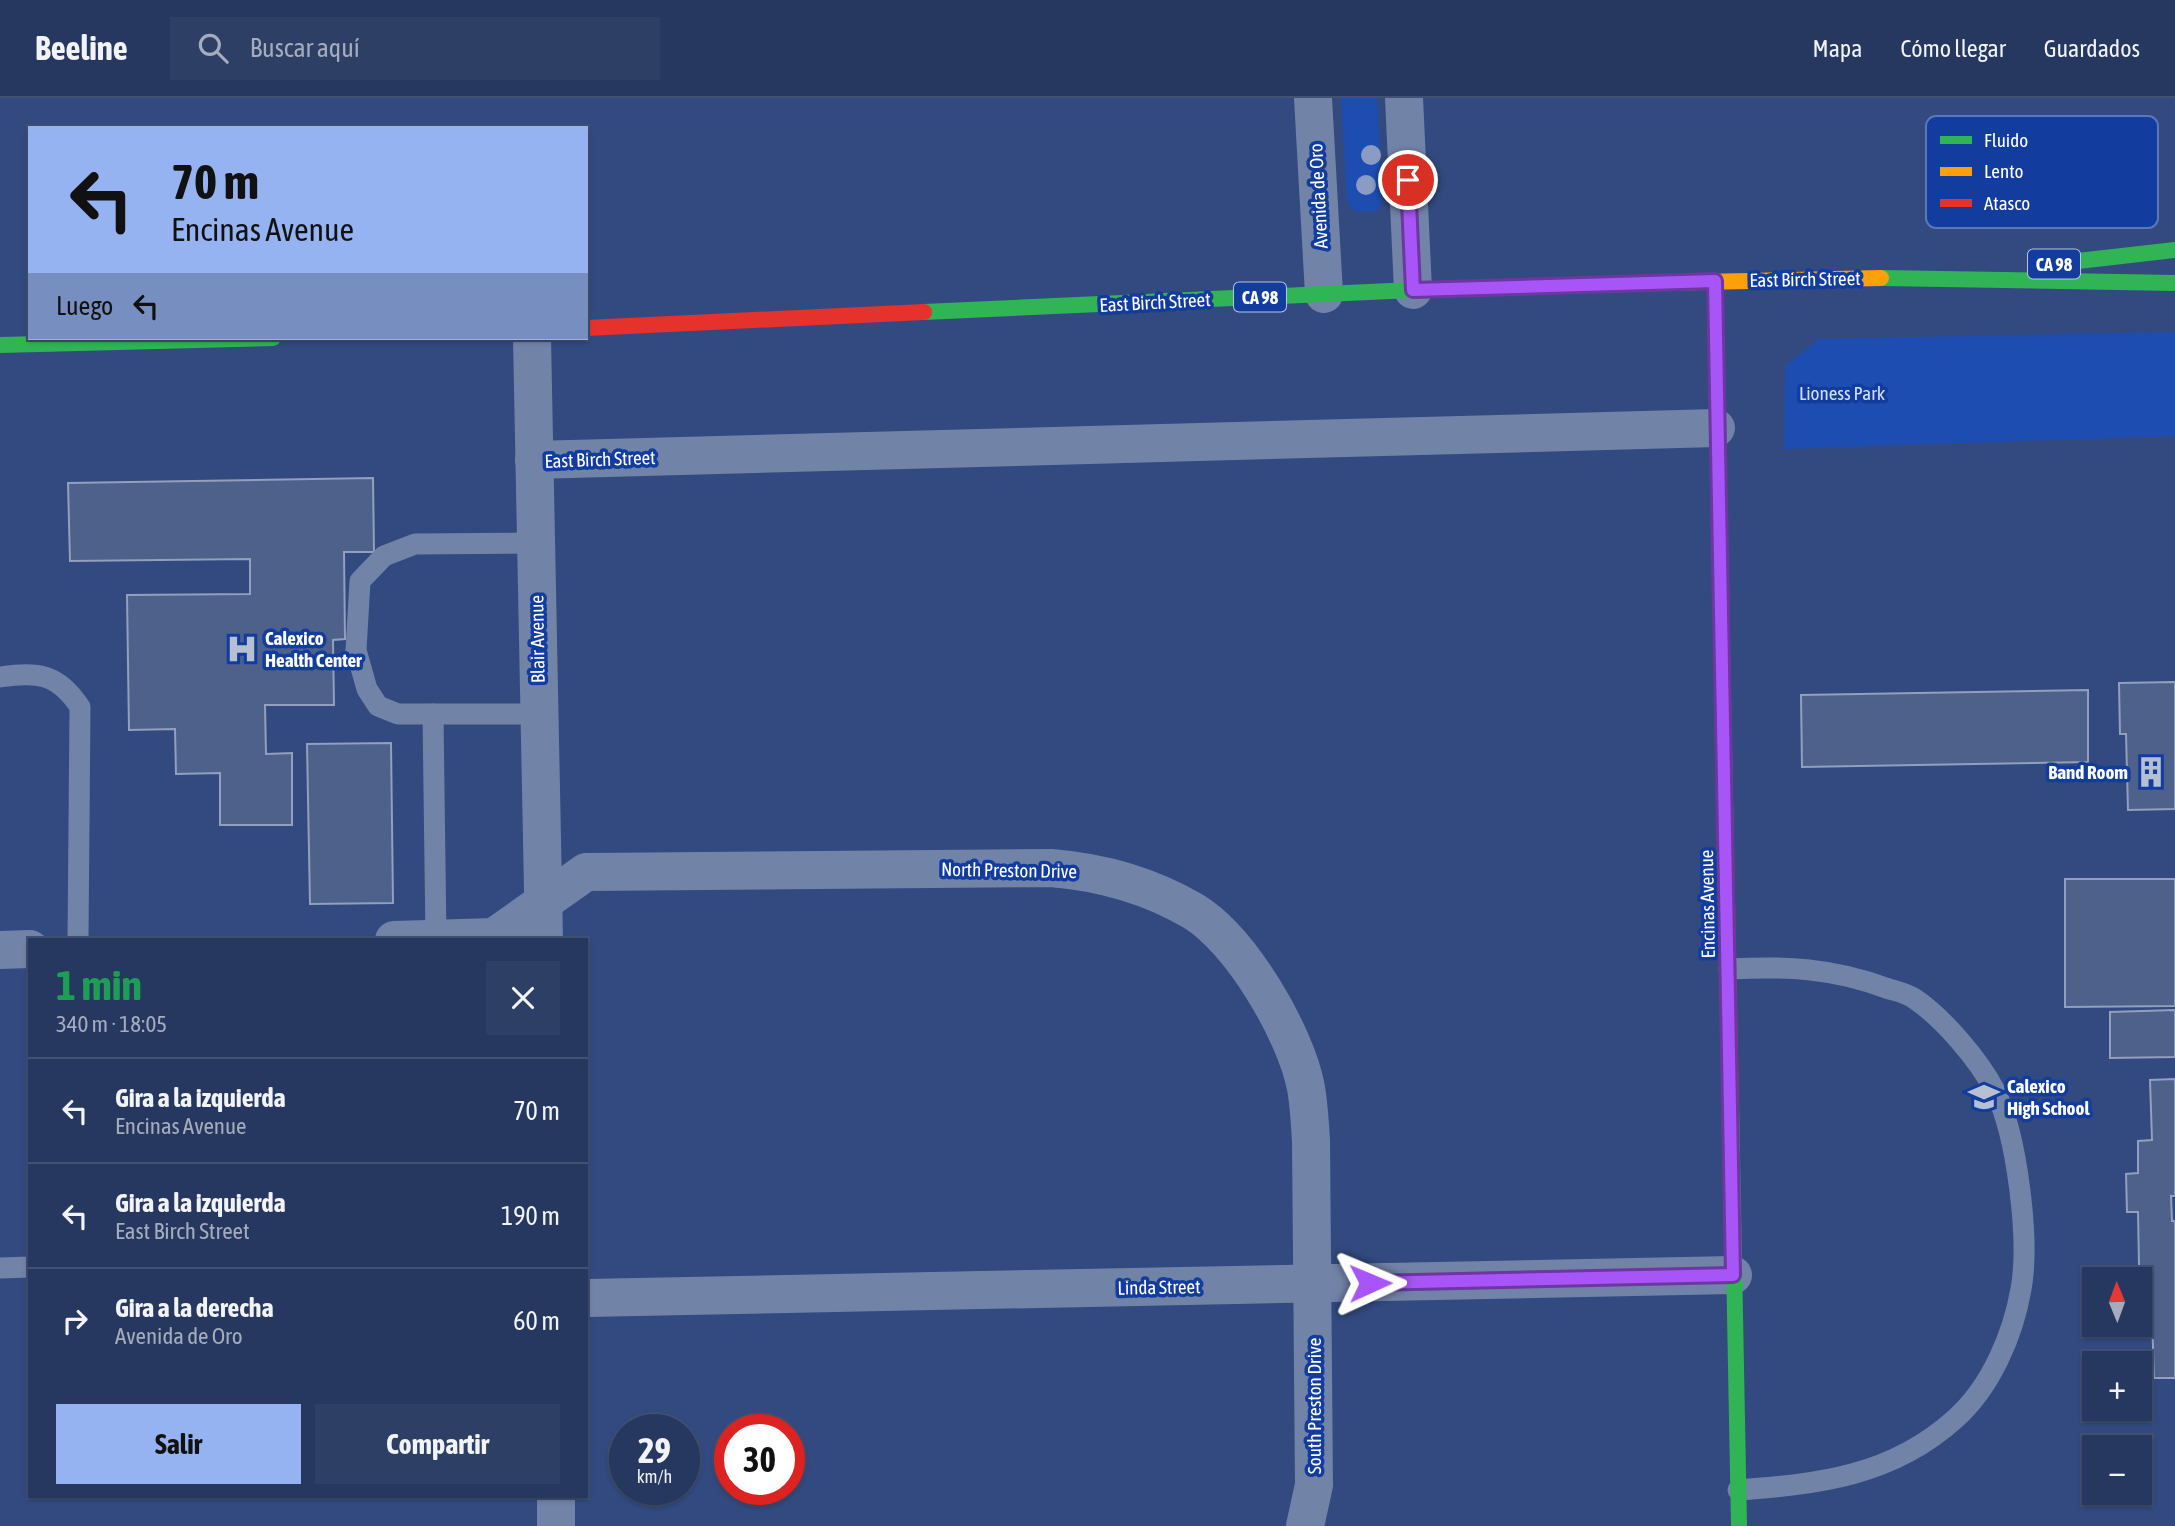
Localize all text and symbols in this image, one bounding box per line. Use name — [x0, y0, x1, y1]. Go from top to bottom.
search box — [170, 17, 660, 80]
text: Beeline — [35, 29, 128, 67]
icon: search — [194, 29, 232, 67]
text: Buscar aquí — [250, 33, 360, 63]
text: Mapa — [1813, 35, 1862, 62]
text: Cómo llegar — [1900, 35, 2006, 62]
text: Guardados — [2044, 35, 2140, 62]
legend — [1926, 116, 2158, 228]
text: Fluido — [1984, 129, 2028, 151]
street label: Avenida de Oro — [1304, 143, 1332, 249]
pin — [1378, 150, 1438, 210]
text: 70 m — [171, 153, 259, 209]
icon: left — [56, 154, 147, 245]
text: Lento — [1984, 160, 2023, 182]
icon: arrive — [1389, 161, 1427, 199]
text: Atasco — [1984, 192, 2030, 214]
text: Encinas Avenue — [171, 211, 354, 248]
road number: CA 98 — [2028, 250, 2080, 279]
street label: East Birch Street — [1749, 267, 1861, 291]
road number: CA 98 — [1234, 282, 1286, 312]
icon: left — [127, 287, 165, 325]
street label: East Birch Street — [1099, 288, 1211, 316]
text: Luego — [56, 291, 113, 321]
park label: Lioness Park — [1799, 382, 1886, 404]
street label: East Birch Street — [544, 446, 656, 472]
street label: Blair Avenue — [525, 595, 549, 683]
place label: Calexico Health Center — [265, 627, 362, 671]
hospital icon: Calexico Health Center — [225, 632, 259, 666]
building icon: Band Room — [2134, 755, 2168, 789]
place label: Band Room — [2048, 761, 2128, 783]
street label: Encinas Avenue — [1695, 849, 1719, 959]
street label: North Preston Drive — [941, 858, 1077, 882]
text: 1 min — [56, 961, 142, 1009]
button: close — [486, 961, 560, 1035]
text: 340 m · 18:05 — [56, 1011, 167, 1037]
place label: Calexico High School — [2007, 1075, 2090, 1119]
school or university icon: Calexico High School — [1967, 1080, 2001, 1114]
text: Gira a la izquierda — [115, 1083, 286, 1113]
icon: left — [56, 1092, 94, 1130]
text: 70 m — [513, 1096, 560, 1126]
text: Encinas Avenue — [115, 1113, 247, 1139]
text: Gira a la izquierda — [115, 1188, 286, 1218]
icon: left — [56, 1197, 94, 1235]
text: 190 m — [501, 1201, 560, 1231]
text: East Birch Street — [115, 1218, 250, 1244]
position arrow — [1333, 1246, 1407, 1320]
north arrow — [2082, 1267, 2152, 1337]
map controls — [2082, 1267, 2152, 1505]
street label: Linda Street — [1117, 1275, 1201, 1299]
text: Gira a la derecha — [115, 1293, 274, 1323]
icon: right — [56, 1302, 94, 1340]
text: 60 m — [513, 1306, 560, 1336]
text: Avenida de Oro — [115, 1323, 243, 1349]
street label: South Preston Drive — [1303, 1338, 1325, 1474]
button: + — [2082, 1351, 2152, 1421]
button: Salir — [56, 1404, 301, 1484]
button: Compartir — [315, 1404, 560, 1484]
speed limit sign: 30 — [714, 1414, 805, 1505]
text: 29 — [638, 1430, 671, 1470]
button: − — [2082, 1435, 2152, 1505]
text: km/h — [637, 1466, 672, 1487]

